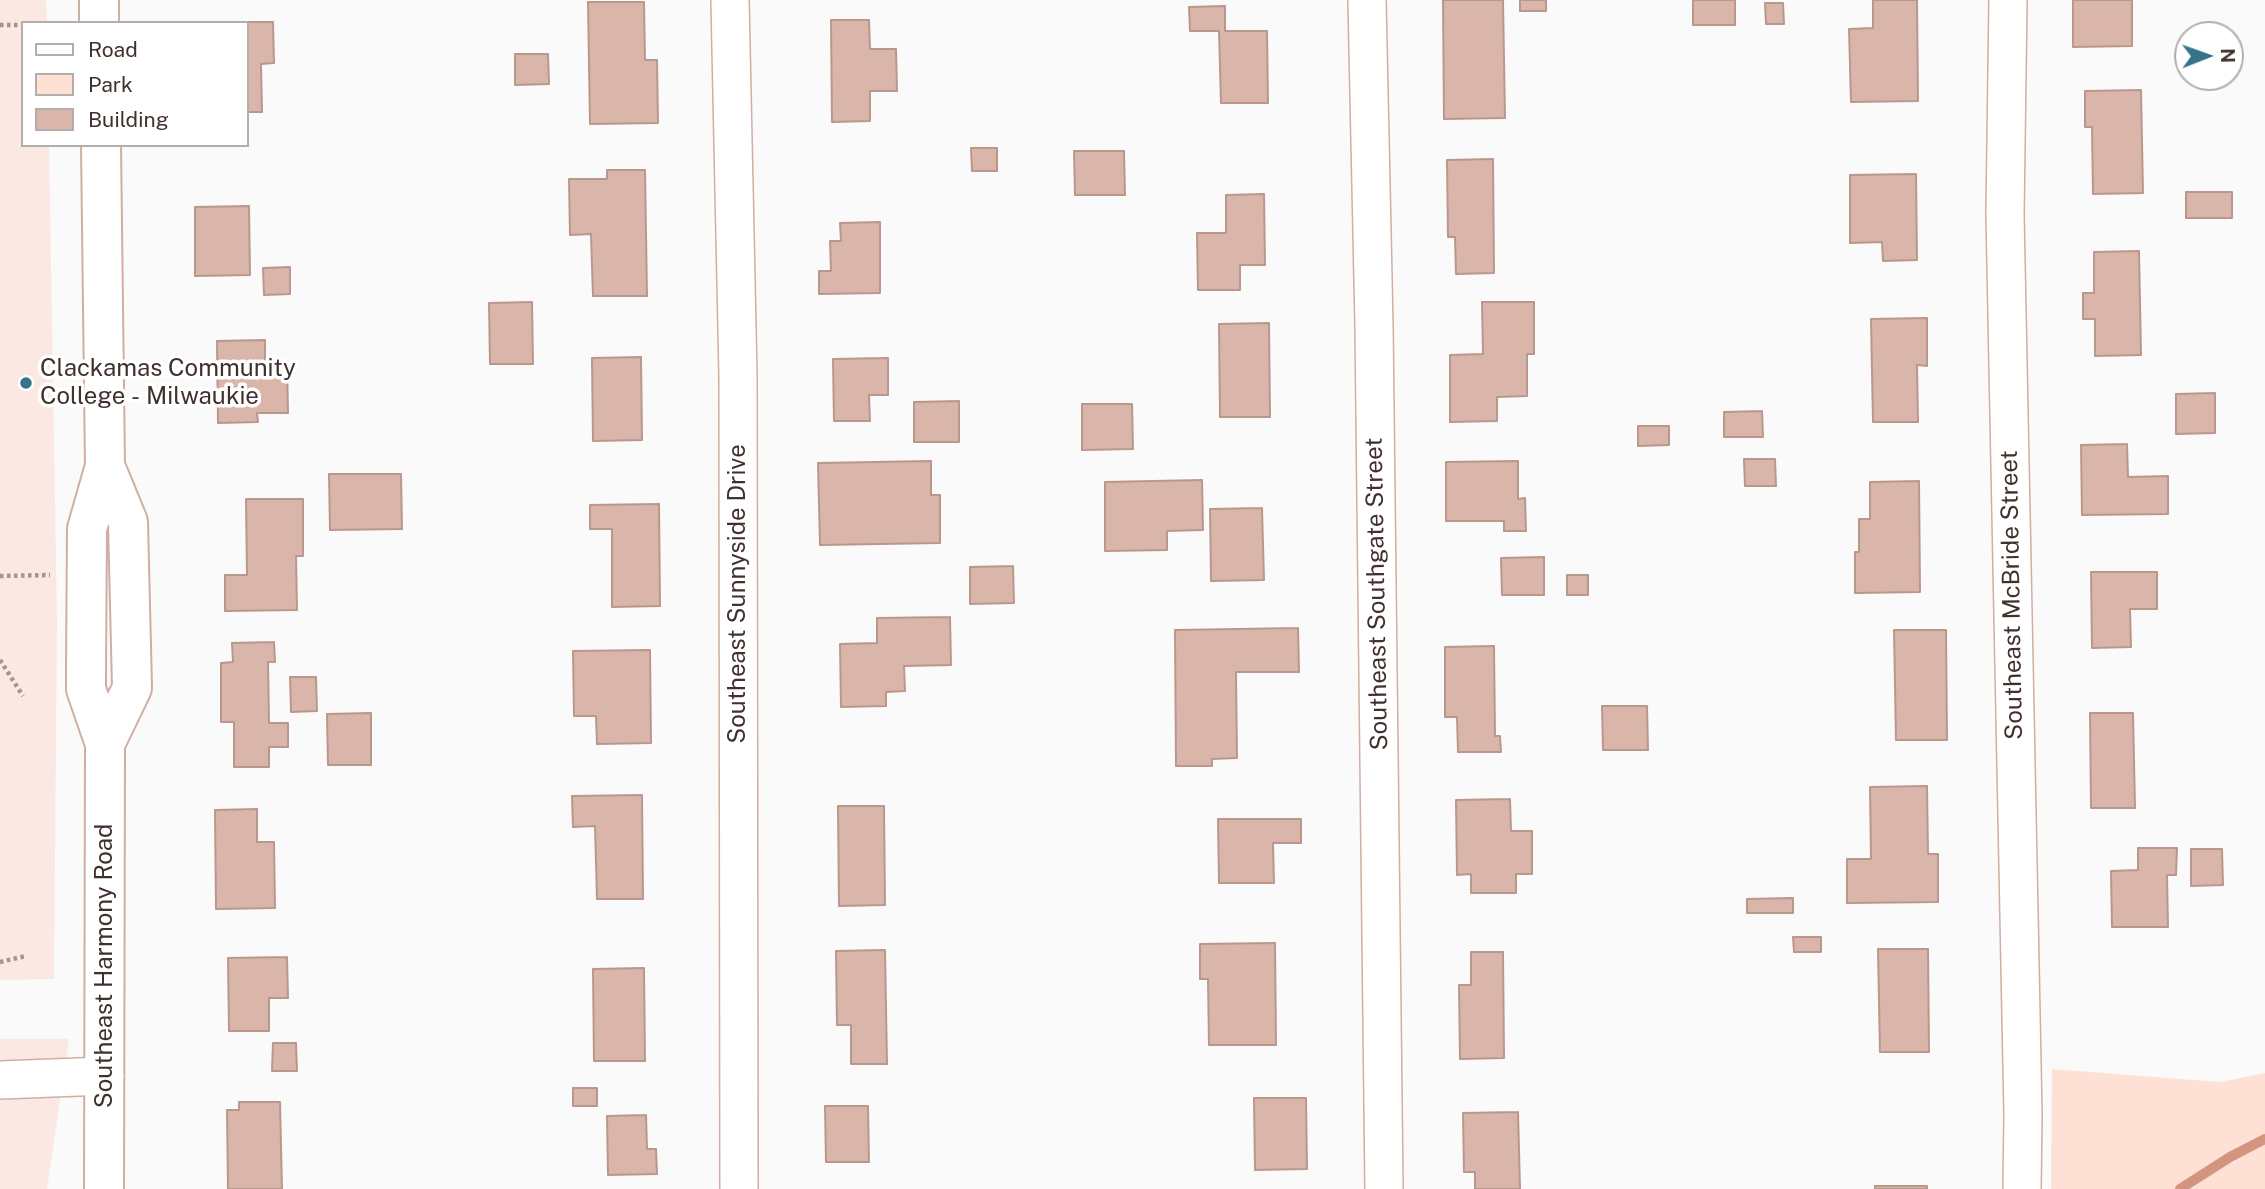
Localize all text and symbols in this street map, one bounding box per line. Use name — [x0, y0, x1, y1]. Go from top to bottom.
legend — [21, 21, 248, 147]
north arrow — [2174, 21, 2244, 91]
text: Road — [88, 37, 138, 62]
text: N — [2217, 48, 2239, 63]
text: Park — [88, 72, 133, 97]
text: Building — [88, 107, 169, 132]
place label: Clackamas Community College - Milwaukie — [40, 355, 296, 411]
marker: Clackamas Community College - Milwaukie — [18, 375, 34, 391]
street label: Southeast Southgate Street — [1360, 437, 1394, 751]
street label: Southeast Sunnyside Drive — [724, 444, 752, 744]
street label: Southeast McBride Street — [1995, 450, 2029, 740]
street label: Southeast Harmony Road — [91, 824, 119, 1108]

